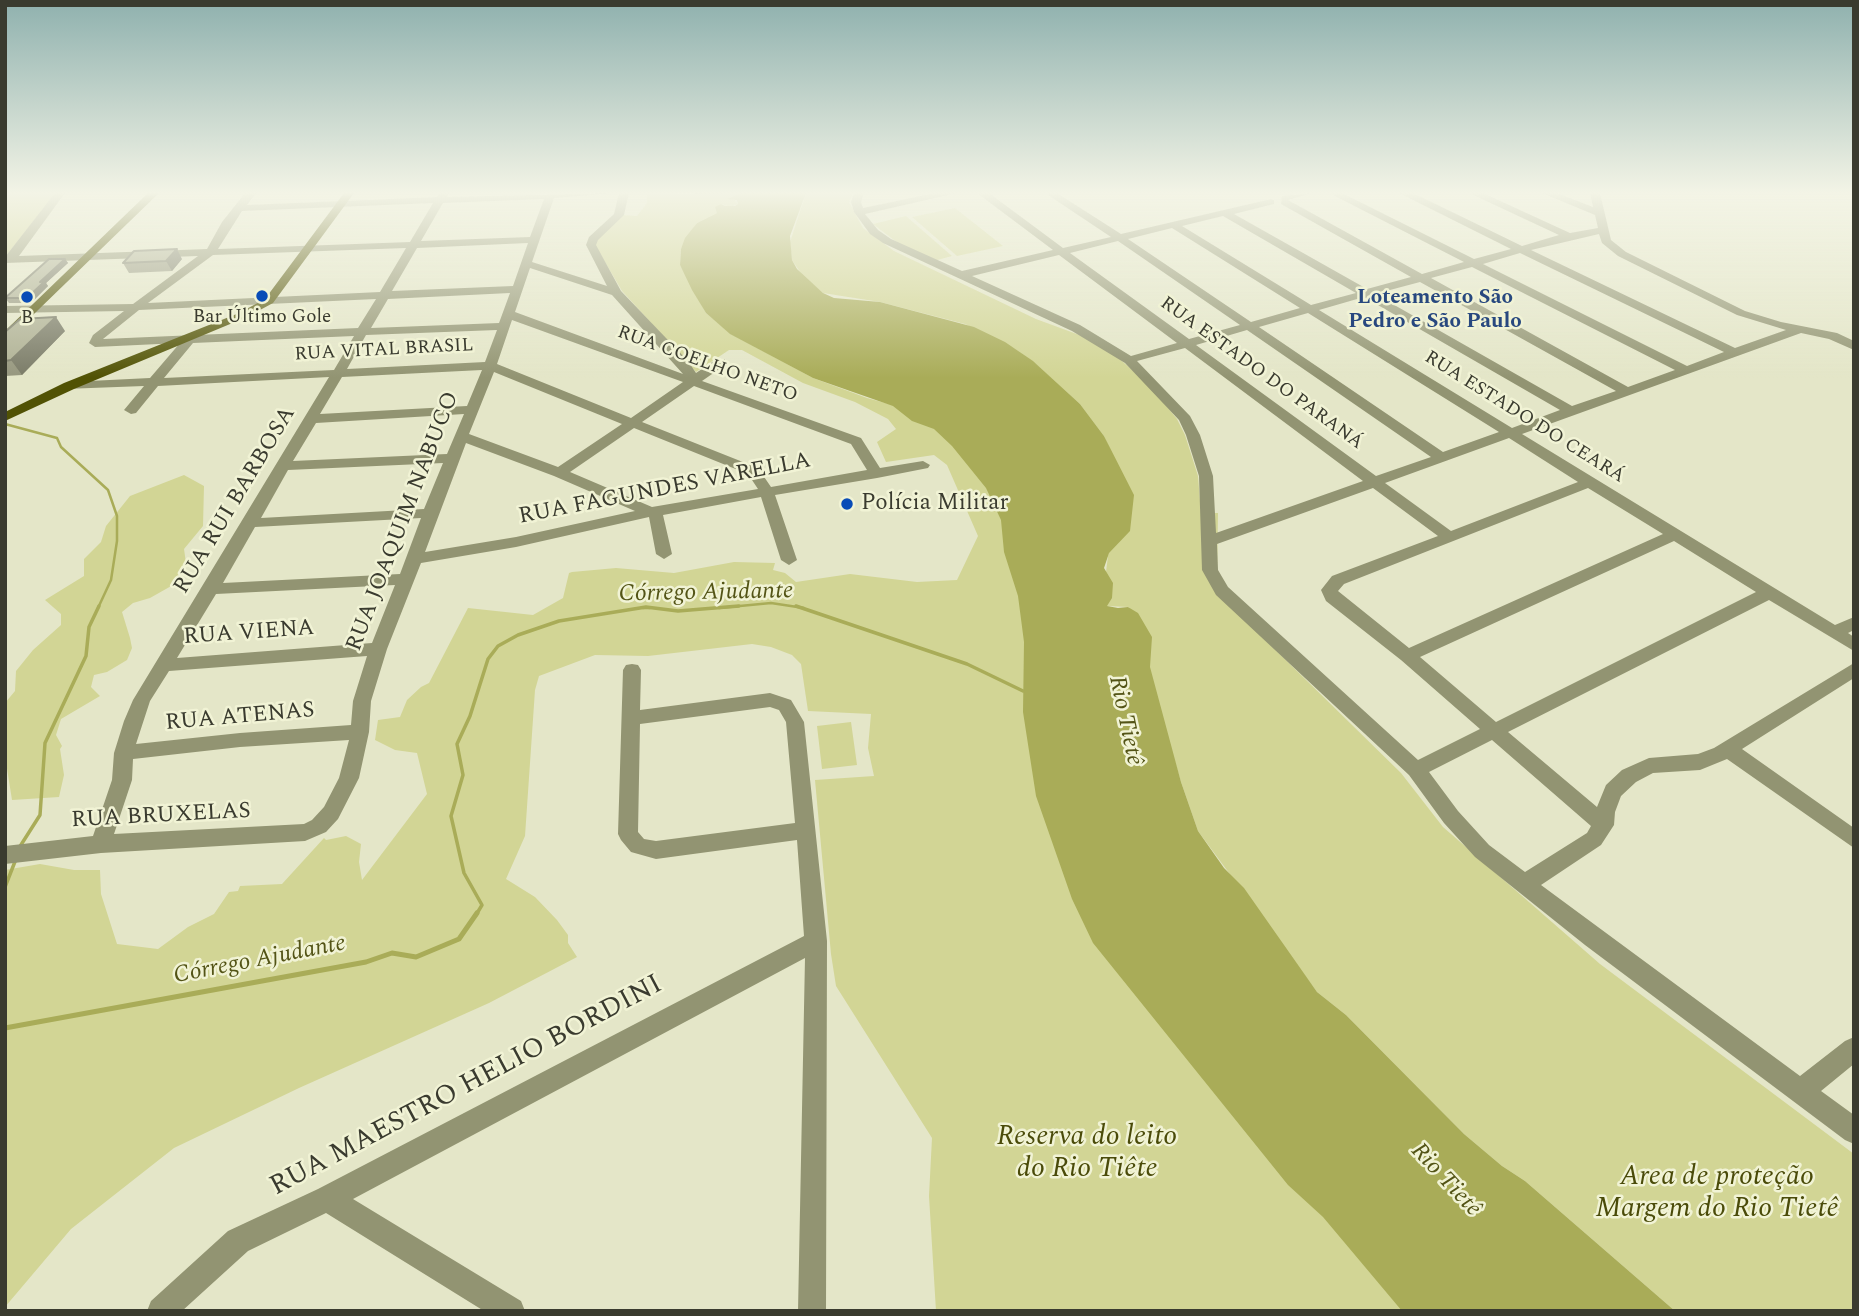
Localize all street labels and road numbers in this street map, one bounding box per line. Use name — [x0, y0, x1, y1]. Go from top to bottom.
street label: RUA ESTADO DO PARANÁ — [1155, 293, 1367, 455]
street label: RUA COELHO NETO — [614, 322, 800, 408]
street label: RUA VITAL BRASIL — [294, 335, 474, 367]
street label: RUA ESTADO DO CEARÁ — [1420, 347, 1628, 489]
street label: RUA JOAQUIM NABUCO — [342, 388, 466, 656]
street label: RUA RUI BARBOSA — [169, 402, 303, 600]
street label: RUA FAGUNDES VARELLA — [516, 448, 814, 532]
street label: RUA VIENA — [183, 616, 315, 652]
street label: RUA ATENAS — [164, 698, 316, 738]
street label: RUA BRUXELAS — [71, 799, 251, 835]
street label: RUA MAESTRO HELIO BORDINI — [265, 969, 669, 1205]

